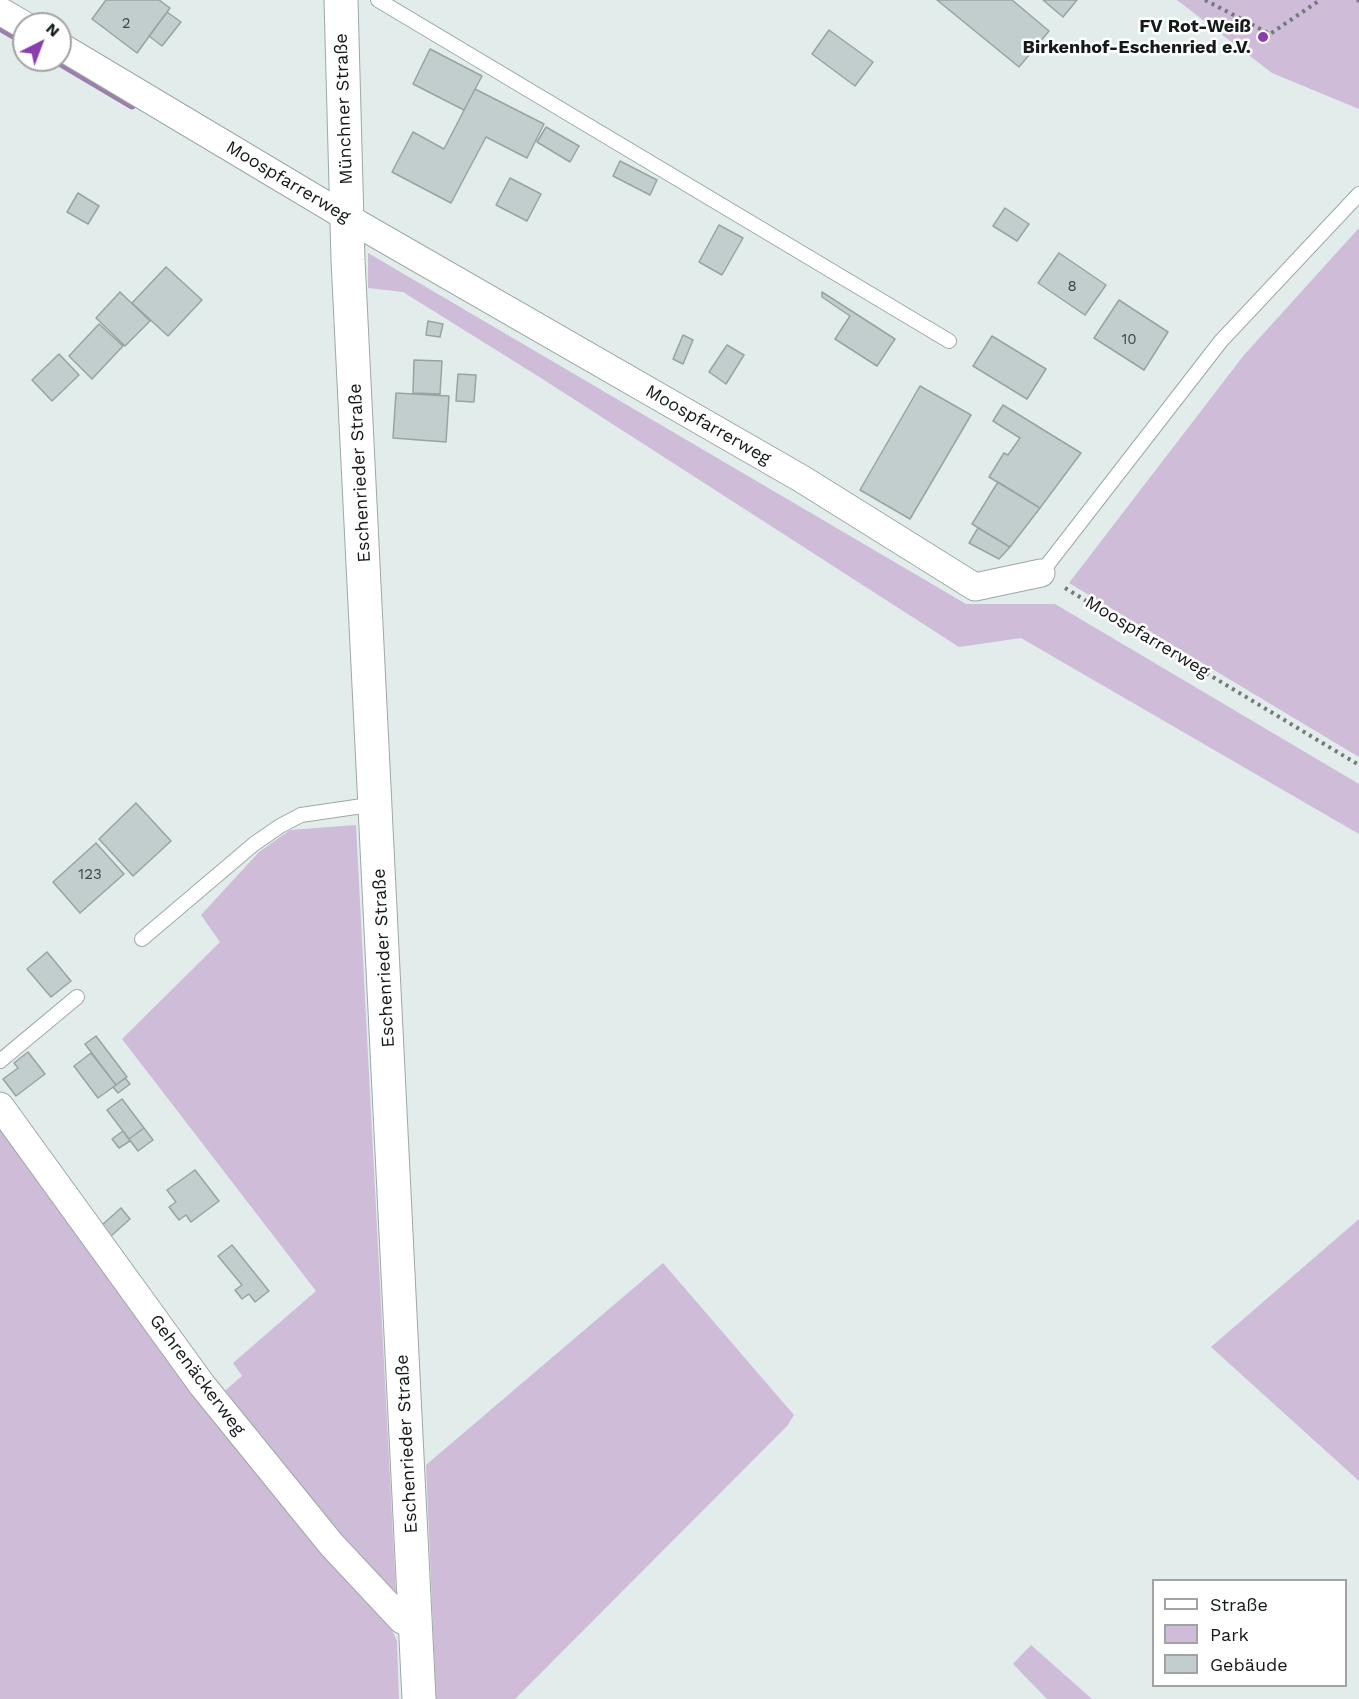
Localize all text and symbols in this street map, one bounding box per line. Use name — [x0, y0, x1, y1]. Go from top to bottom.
north arrow — [12, 12, 72, 72]
house number: 2 — [122, 15, 130, 33]
place label: FV Rot-Weiß Birkenhof-Eschenried e.V. — [1023, 16, 1251, 58]
text: N — [42, 19, 64, 41]
marker: FV Rot-Weiß Birkenhof-Eschenried e.V. — [1256, 30, 1270, 44]
street label: Münchner Straße — [331, 33, 357, 185]
street label: Moospfarrerweg — [222, 136, 354, 228]
house number: 8 — [1067, 278, 1077, 296]
house number: 10 — [1121, 331, 1137, 349]
street label: Moospfarrerweg — [642, 380, 774, 470]
street label: Eschenrieder Straße — [345, 383, 375, 563]
street label: Moospfarrerweg — [1081, 591, 1213, 683]
house number: 123 — [78, 866, 102, 884]
street label: Eschenrieder Straße — [369, 868, 399, 1048]
street label: Gehrenäckerweg — [145, 1310, 249, 1440]
street label: Eschenrieder Straße — [392, 1354, 422, 1534]
legend — [1152, 1579, 1347, 1687]
text: Straße — [1210, 1594, 1268, 1615]
text: Park — [1210, 1624, 1249, 1645]
text: Gebäude — [1210, 1654, 1288, 1675]

